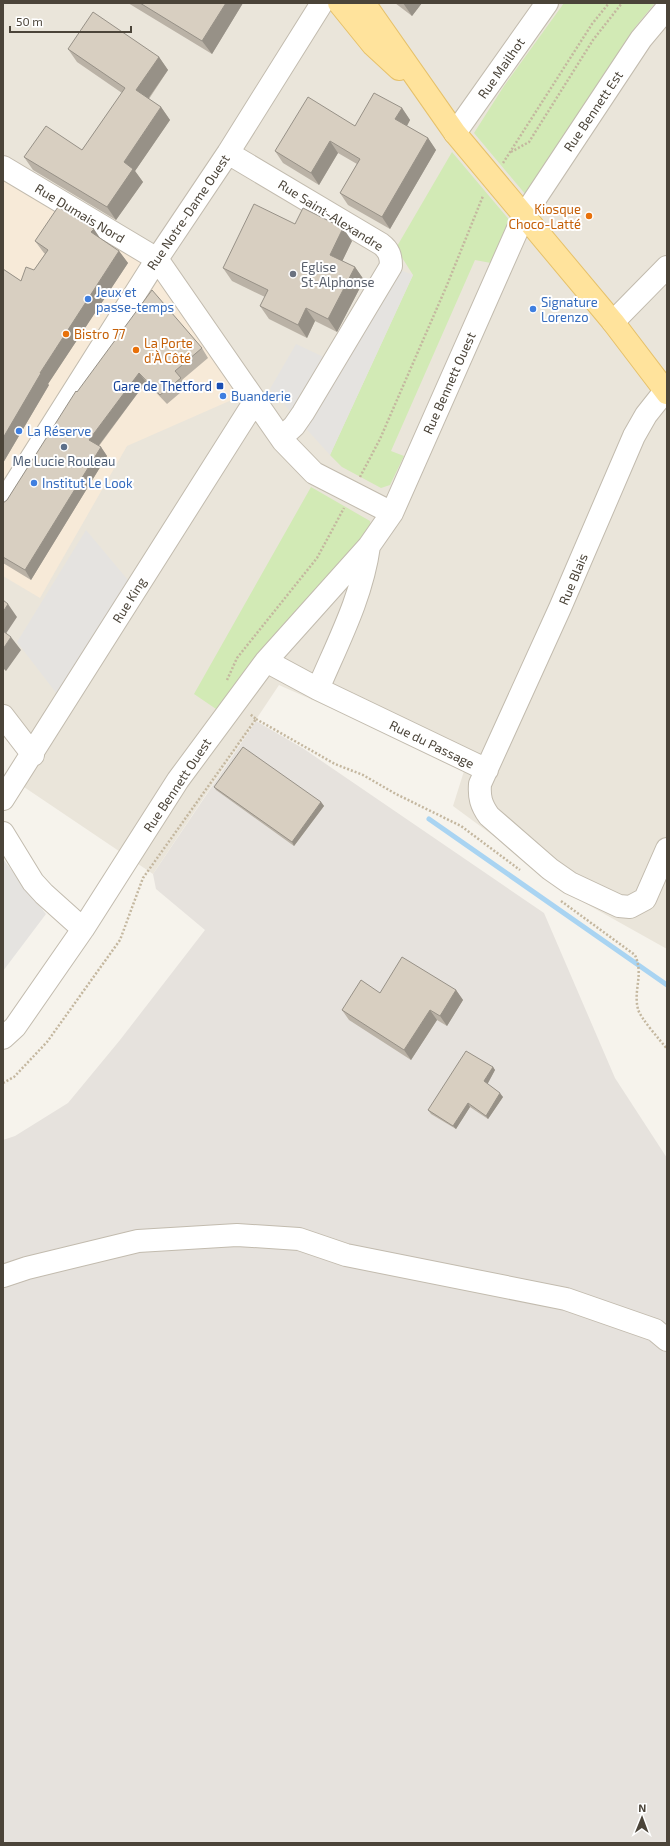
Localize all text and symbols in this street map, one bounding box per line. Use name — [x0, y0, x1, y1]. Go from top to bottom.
scale bar — [10, 8, 131, 34]
text: 50 m — [16, 14, 43, 28]
street label: Rue Mailhot — [474, 34, 528, 102]
street label: Rue Bennett Est — [560, 67, 626, 154]
street label: Rue Notre-Dame Ouest — [143, 151, 233, 273]
street label: Rue Saint-Alexandre — [275, 176, 387, 254]
street label: Rue Dumais Nord — [32, 180, 128, 246]
place label: Kiosque Choco-Latté — [508, 201, 581, 232]
marker: Kiosque Choco-Latté — [584, 211, 594, 221]
place label: Eglise St-Alphonse — [301, 259, 375, 290]
marker: Eglise St-Alphonse — [288, 269, 298, 279]
place label: Jeux et passe-temps — [96, 284, 174, 315]
marker: Jeux et passe-temps — [83, 294, 93, 304]
place label: Signature Lorenzo — [541, 294, 598, 325]
marker: Signature Lorenzo — [528, 304, 538, 314]
place label: Bistro 77 — [74, 326, 126, 342]
marker: Bistro 77 — [61, 329, 71, 339]
street label: Rue Bennett Ouest — [419, 330, 479, 436]
place label: La Porte d'À Côté — [144, 335, 193, 366]
marker: La Porte d'À Côté — [131, 345, 141, 355]
place label: Gare de Thetford — [113, 378, 212, 394]
marker: Gare de Thetford — [215, 381, 225, 391]
place label: Buanderie — [231, 388, 291, 404]
marker: Buanderie — [218, 391, 228, 401]
place label: La Réserve — [27, 423, 91, 439]
marker: La Réserve — [14, 426, 24, 436]
marker: Me Lucie Rouleau — [59, 442, 69, 452]
place label: Me Lucie Rouleau — [13, 453, 116, 469]
place label: Institut Le Look — [42, 475, 133, 491]
marker: Institut Le Look — [29, 478, 39, 488]
street label: Rue Blais — [555, 551, 591, 607]
street label: Rue King — [109, 574, 149, 626]
street label: Rue du Passage — [387, 717, 477, 771]
street label: Rue Bennett Ouest — [140, 735, 214, 835]
north arrow — [622, 1798, 662, 1838]
text: N — [638, 1801, 646, 1814]

